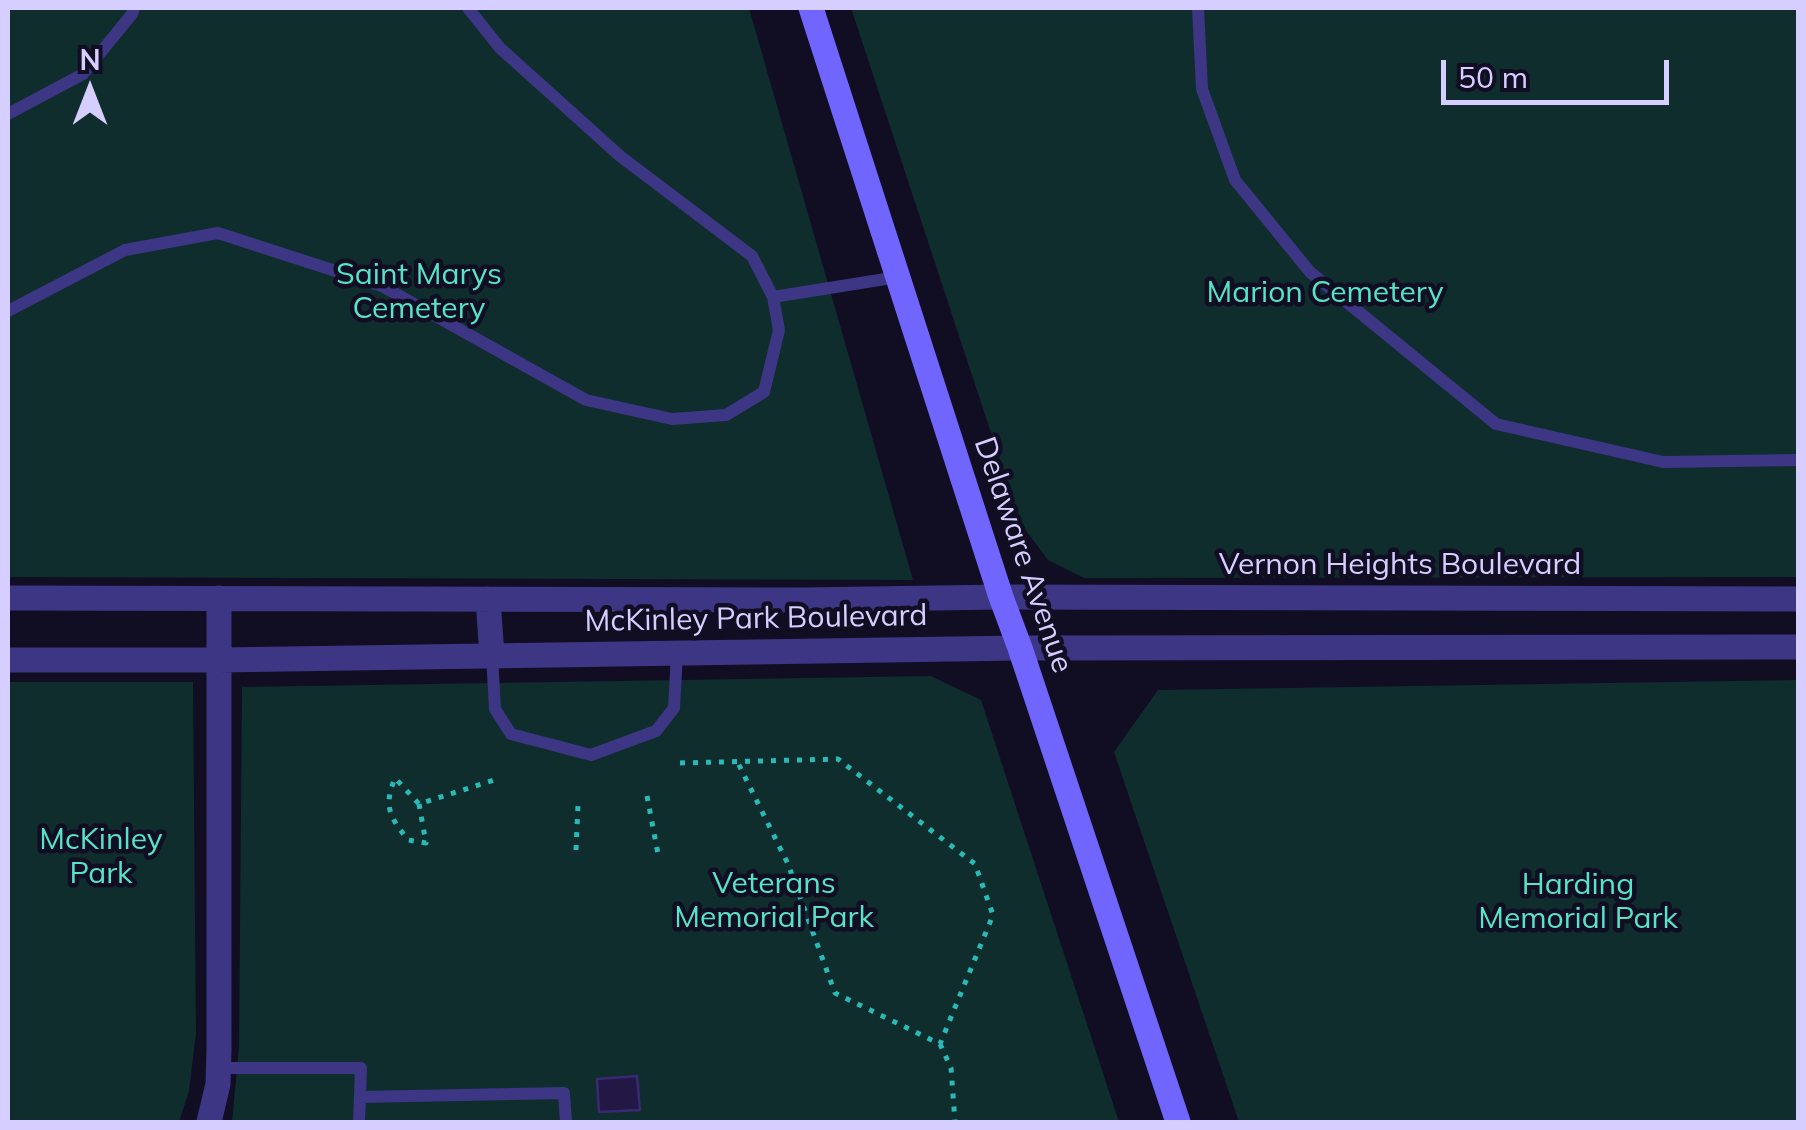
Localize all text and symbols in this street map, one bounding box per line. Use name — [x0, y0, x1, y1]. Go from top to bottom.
north arrow — [40, 40, 140, 140]
scale bar — [1446, 40, 1674, 102]
text: N — [79, 42, 101, 77]
text: 50 m — [1458, 58, 1528, 96]
park label: Saint Marys Cemetery — [336, 257, 502, 328]
park label: Marion Cemetery — [1206, 275, 1444, 311]
street label: Delaware Avenue — [966, 432, 1080, 678]
street label: Vernon Heights Boulevard — [1219, 547, 1581, 583]
street label: McKinley Park Boulevard — [584, 598, 928, 640]
park label: McKinley Park — [39, 822, 163, 892]
park label: Veterans Memorial Park — [674, 866, 874, 936]
park label: Harding Memorial Park — [1478, 867, 1678, 938]

